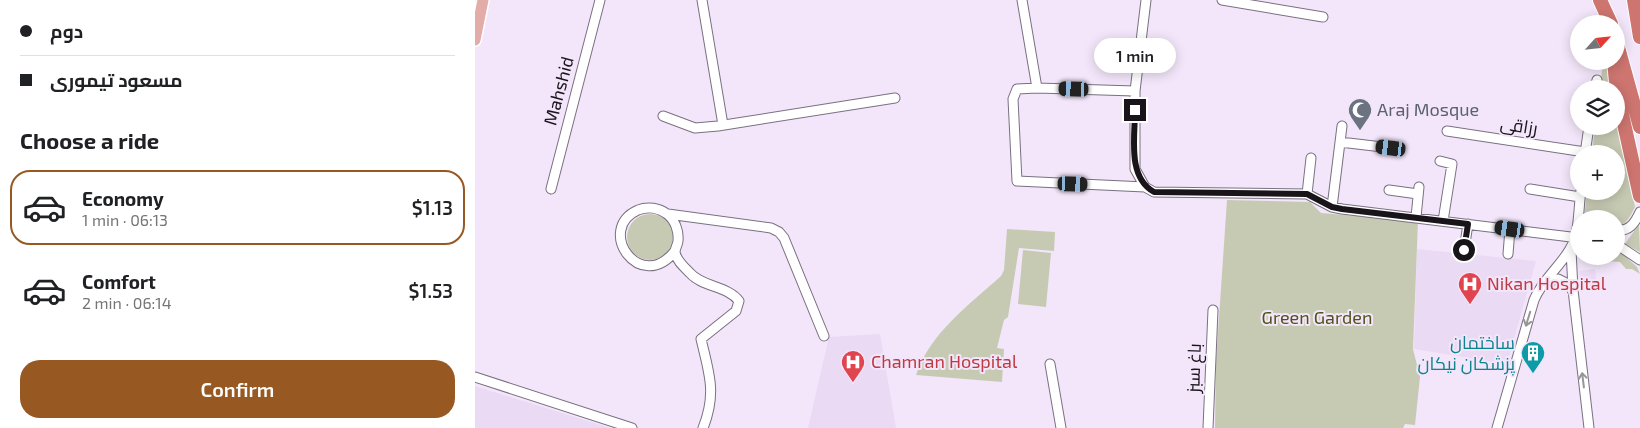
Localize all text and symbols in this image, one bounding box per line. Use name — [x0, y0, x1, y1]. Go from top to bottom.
north arrow — [1570, 15, 1625, 70]
map controls — [1570, 15, 1625, 265]
text: دوم — [50, 19, 83, 42]
callout: 1 min — [1094, 38, 1176, 72]
text: 1 min — [1116, 46, 1154, 65]
street label: Mahshid — [538, 54, 578, 128]
text: مسعود تیموری — [50, 68, 183, 91]
button: layers — [1570, 80, 1625, 135]
car — [1058, 81, 1089, 97]
mosque icon: Araj Mosque — [1347, 97, 1373, 131]
place label: Araj Mosque — [1377, 98, 1479, 120]
route end — [1124, 99, 1146, 121]
street label: رزاقی — [1499, 111, 1539, 140]
text: Choose a ride — [20, 127, 159, 153]
car — [1375, 139, 1406, 157]
button: + — [1570, 145, 1625, 200]
car — [1057, 176, 1088, 192]
icon: car — [22, 185, 67, 230]
text: Economy — [82, 187, 164, 210]
text: $1.13 — [412, 196, 453, 219]
text: 1 min · 06:13 — [82, 210, 168, 229]
button: − — [1570, 210, 1625, 265]
car — [1494, 219, 1525, 239]
route start — [1453, 239, 1475, 261]
icon: car — [22, 268, 67, 313]
text: Comfort — [82, 270, 156, 293]
hospital icon: Nikan Hospital — [1457, 271, 1483, 305]
place label: Nikan Hospital — [1487, 272, 1607, 294]
text: $1.53 — [409, 279, 453, 302]
text: 2 min · 06:14 — [82, 293, 172, 312]
park label: Green Garden — [1262, 306, 1372, 328]
one-way arrow — [1522, 311, 1532, 327]
place label: ساختمان پزشکان نیکان — [1418, 331, 1515, 376]
building icon: ساختمان پزشکان نیکان — [1520, 340, 1546, 374]
street label: باغ سبز — [1181, 343, 1207, 394]
hospital icon: Chamran Hospital — [840, 349, 866, 383]
place label: Chamran Hospital — [871, 350, 1018, 372]
button: Confirm — [20, 360, 455, 418]
one-way arrow — [1578, 372, 1588, 388]

